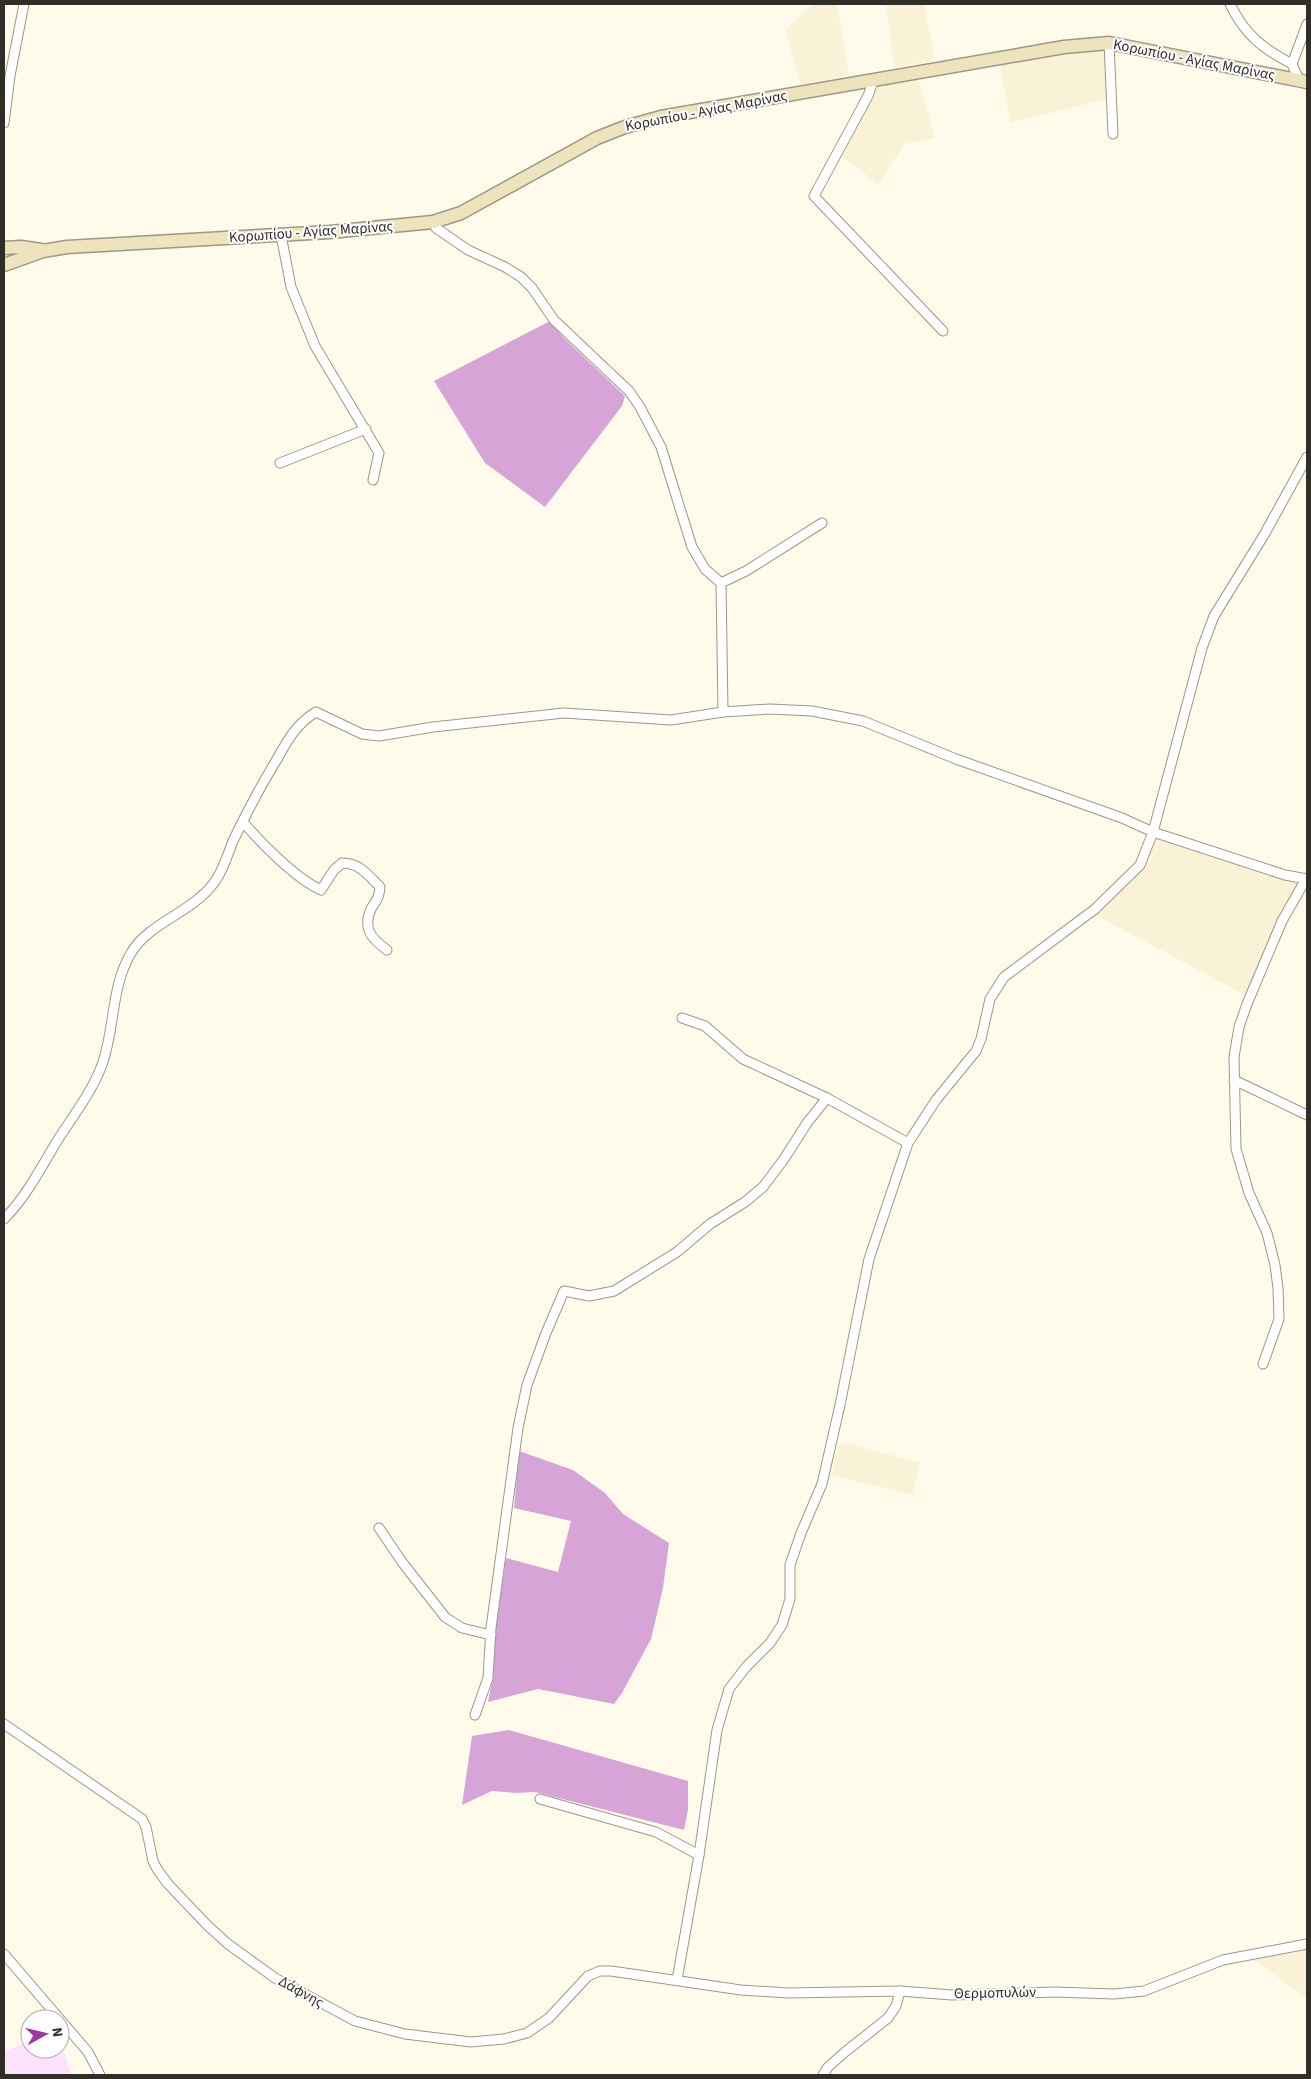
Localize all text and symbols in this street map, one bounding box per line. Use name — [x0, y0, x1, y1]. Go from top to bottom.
street label: Κορωπίου - Αγίας Μαρίνας — [1111, 34, 1277, 86]
street label: Κορωπίου - Αγίας Μαρίνας — [623, 85, 789, 137]
street label: Κορωπίου - Αγίας Μαρίνας — [228, 216, 394, 248]
street label: Δάφνης — [275, 1971, 328, 2013]
street label: Θερμοπυλών — [954, 1982, 1036, 2004]
north arrow — [20, 2009, 70, 2059]
text: N — [46, 2026, 67, 2038]

